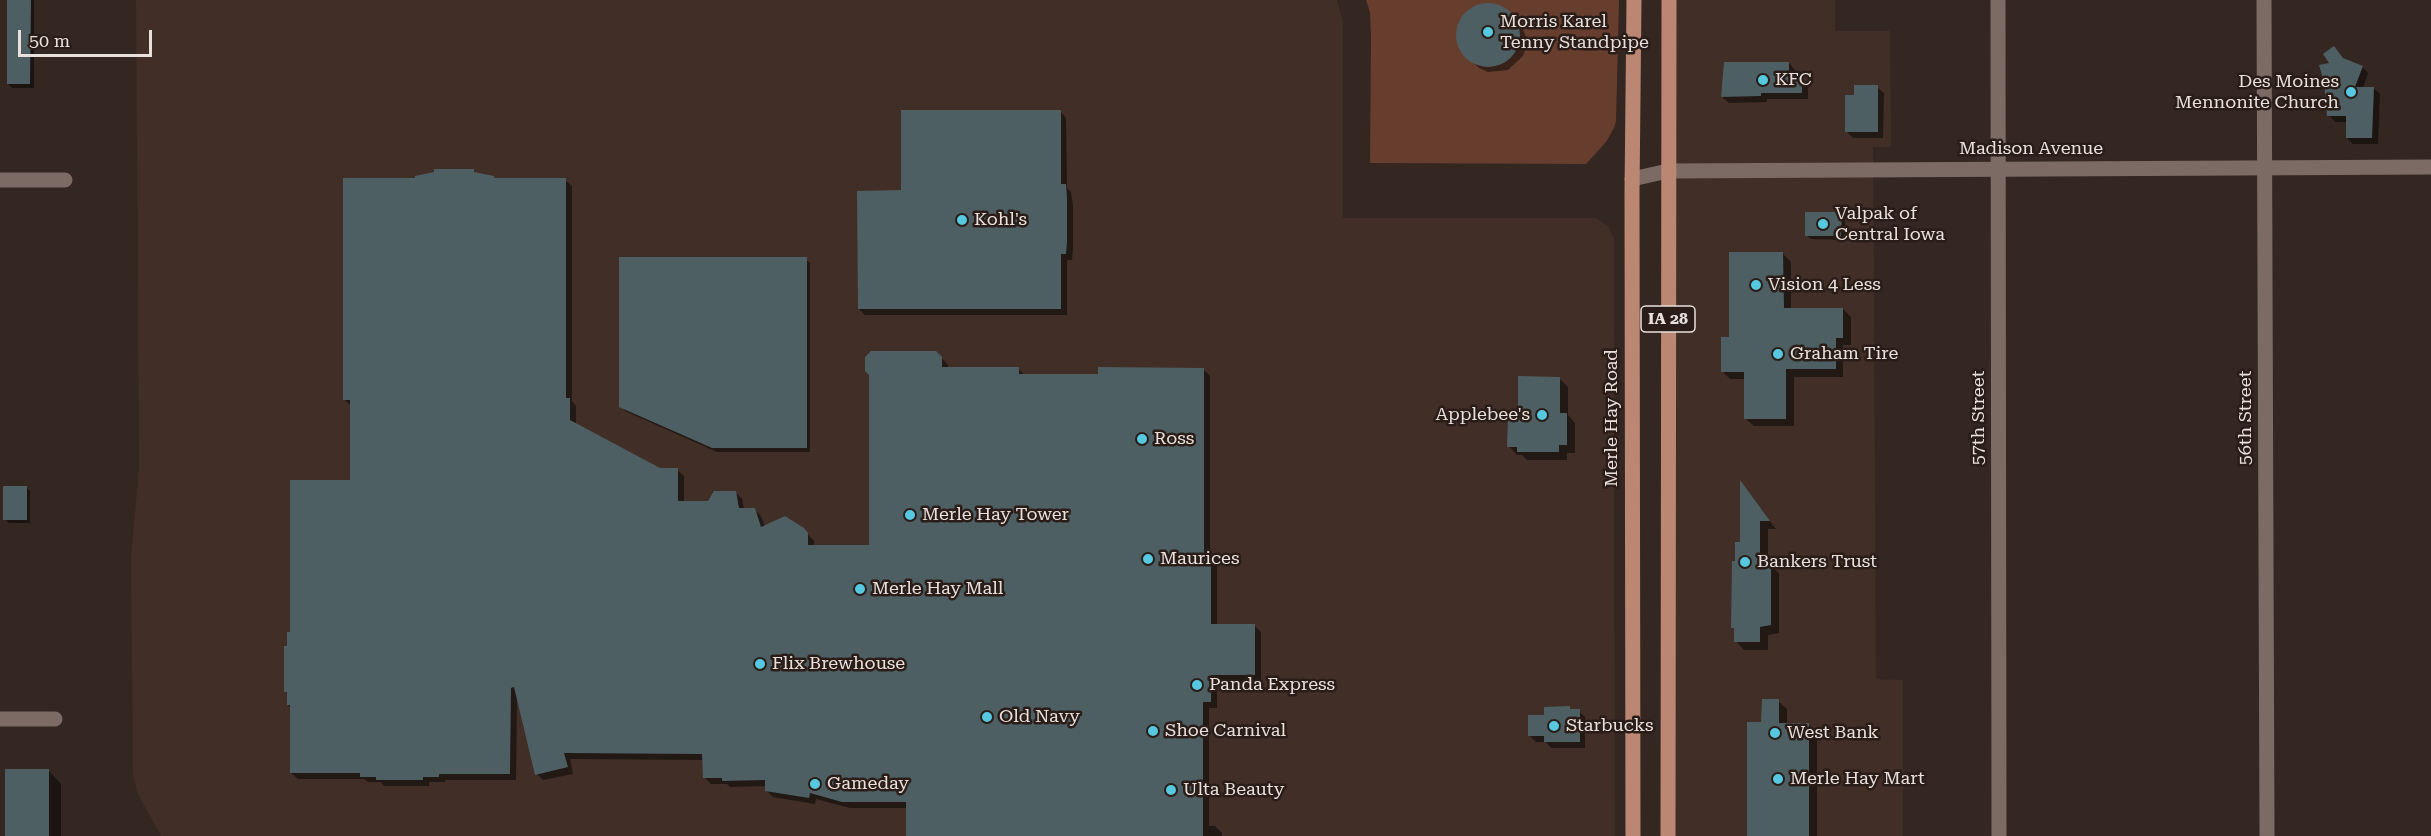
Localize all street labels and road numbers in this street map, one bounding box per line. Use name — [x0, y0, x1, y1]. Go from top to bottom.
street label: Madison Avenue — [1959, 138, 2103, 160]
road number: IA 28 — [1641, 306, 1695, 332]
street label: Merle Hay Road — [1601, 349, 1623, 487]
street label: 57th Street — [1968, 371, 1990, 465]
street label: 56th Street — [2235, 371, 2257, 465]

